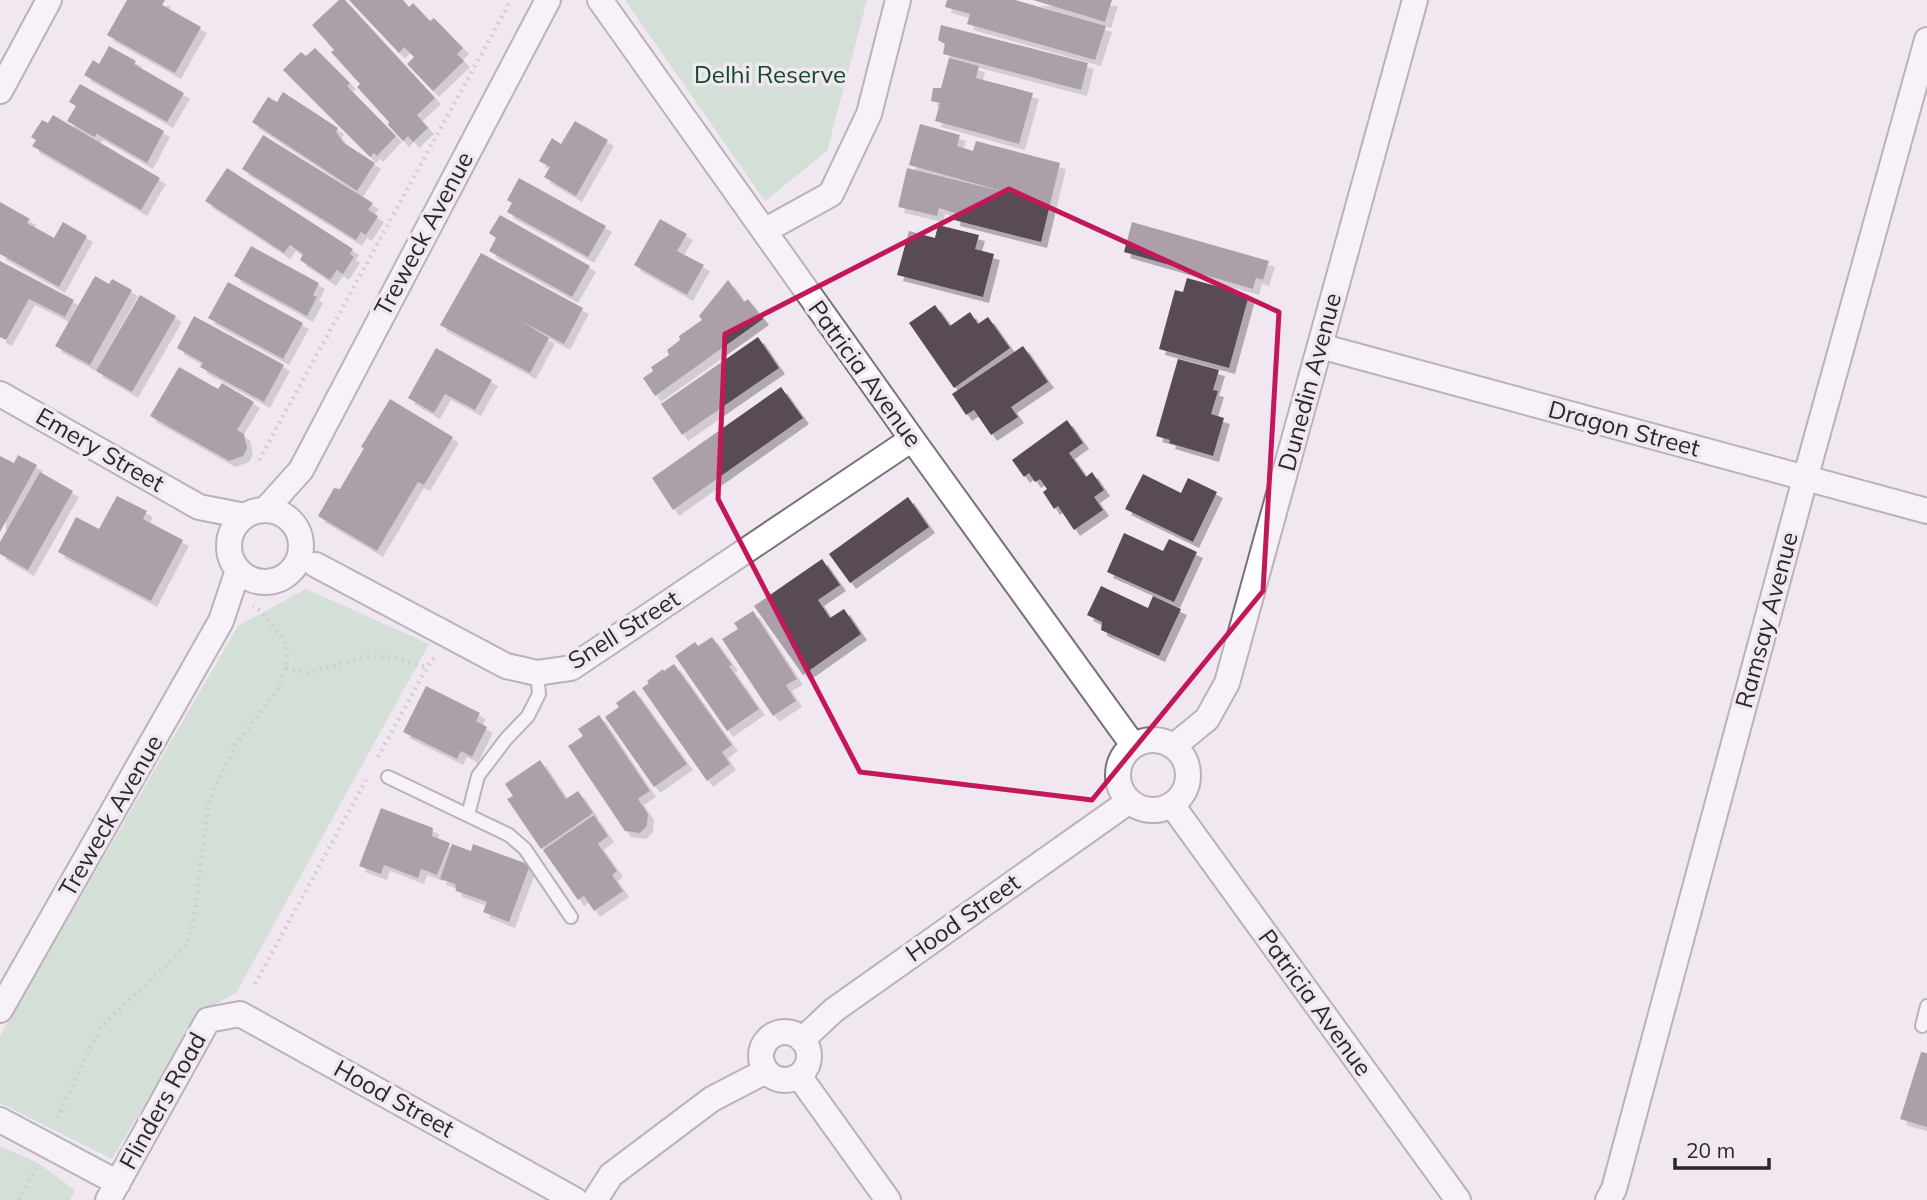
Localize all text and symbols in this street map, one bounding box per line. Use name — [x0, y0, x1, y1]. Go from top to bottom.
park label: Delhi Reserve — [694, 59, 846, 89]
street label: Treweck Avenue — [367, 146, 479, 321]
street label: Dunedin Avenue — [1271, 290, 1347, 474]
street label: Patricia Avenue — [802, 294, 929, 453]
street label: Dragon Street — [1545, 393, 1703, 463]
street label: Emery Street — [31, 400, 170, 498]
street label: Ramsay Avenue — [1728, 529, 1804, 711]
street label: Snell Street — [562, 583, 685, 675]
street label: Treweck Avenue — [52, 729, 169, 902]
street label: Hood Street — [899, 867, 1025, 968]
street label: Patricia Avenue — [1252, 923, 1379, 1082]
street label: Flinders Road — [112, 1027, 212, 1174]
street label: Hood Street — [329, 1053, 460, 1143]
scale bar — [1675, 1126, 1770, 1170]
text: 20 m — [1686, 1137, 1735, 1163]

